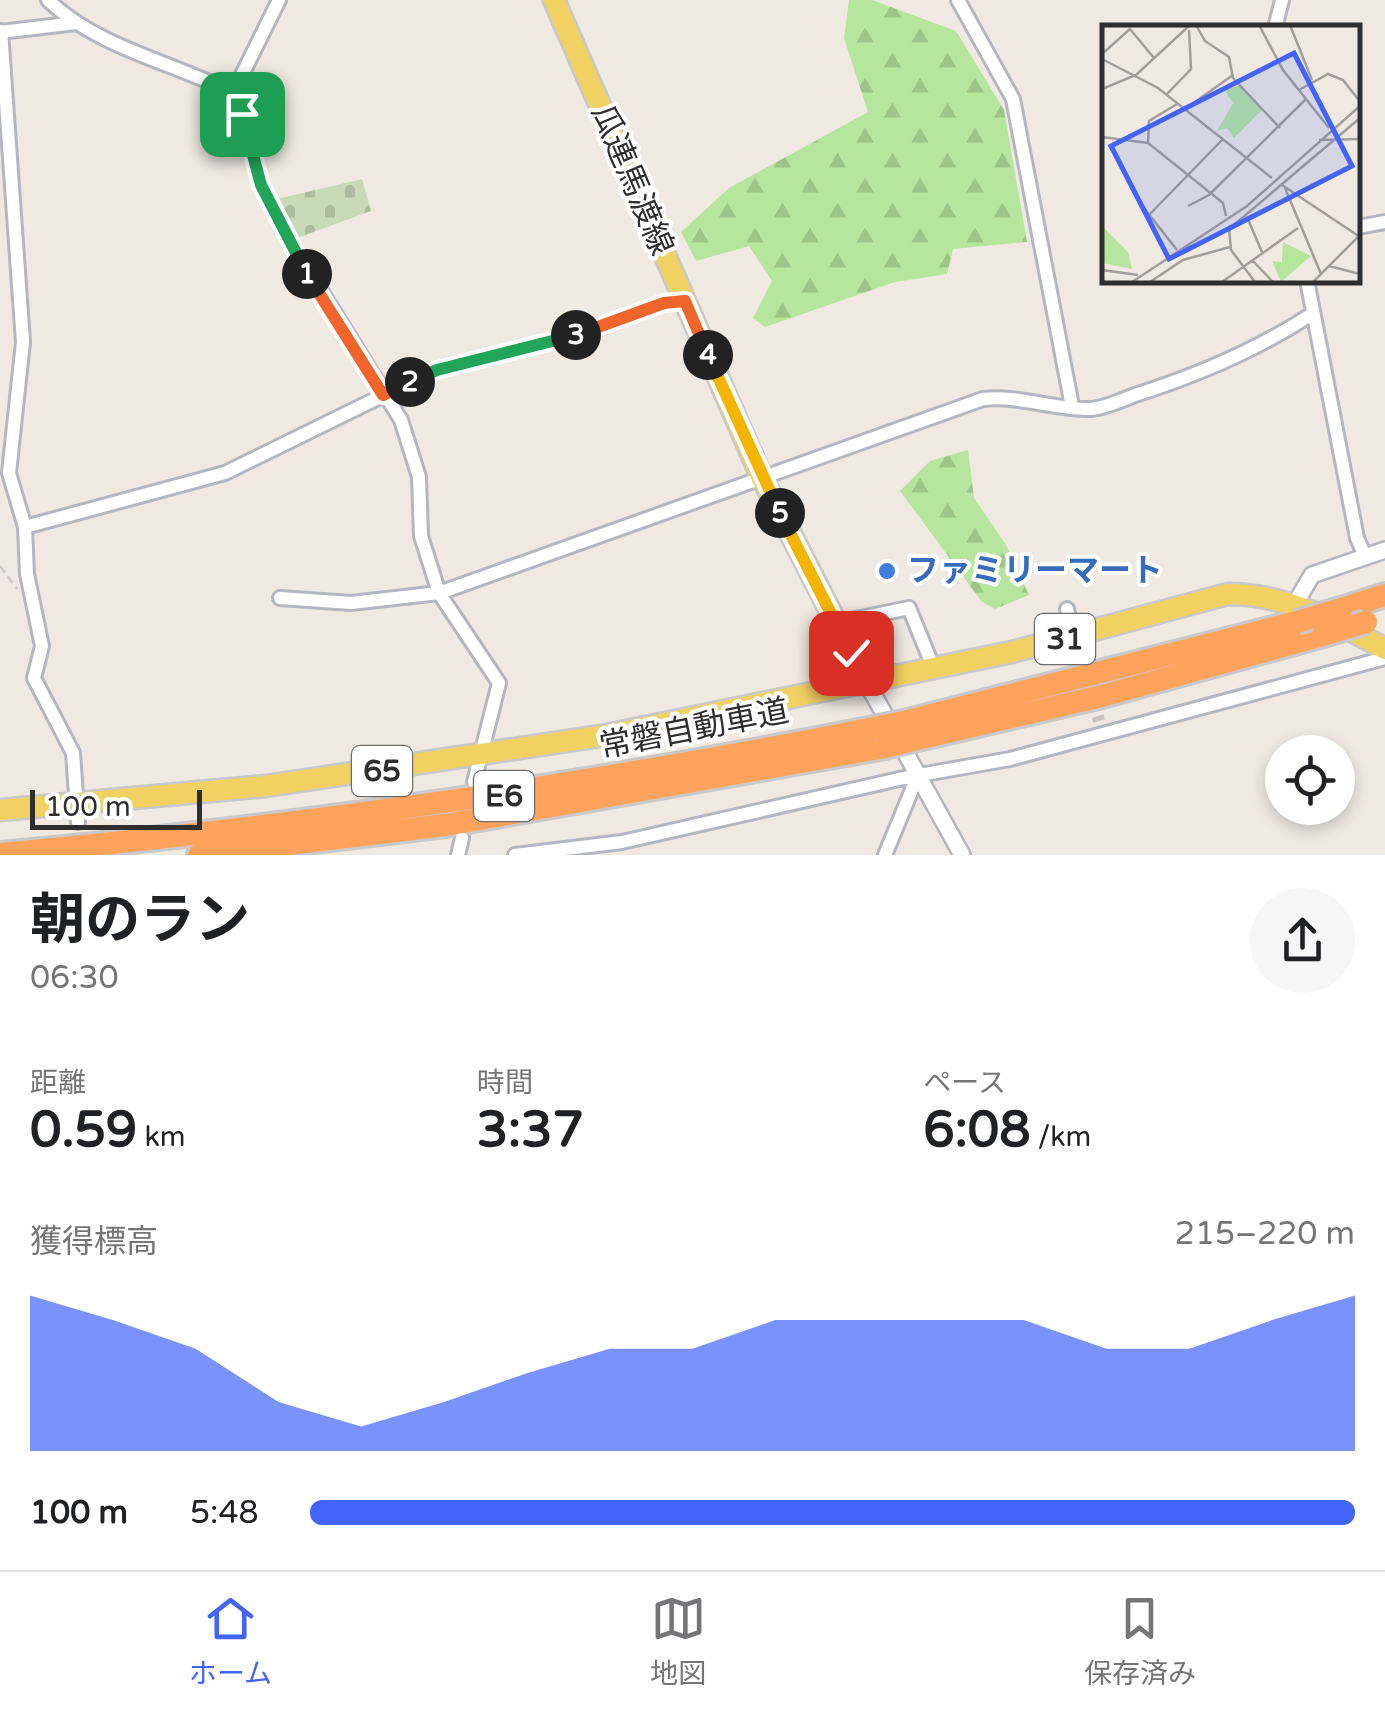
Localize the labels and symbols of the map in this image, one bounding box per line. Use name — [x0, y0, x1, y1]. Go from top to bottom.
inset map — [1102, 25, 1360, 282]
pin — [200, 72, 285, 157]
street label: 瓜連馬渡線 — [583, 99, 681, 261]
pin: 1 — [282, 249, 332, 299]
pin: 3 — [551, 310, 601, 360]
pin: 4 — [683, 330, 733, 380]
pin: 2 — [385, 357, 435, 407]
pin: 5 — [755, 488, 805, 538]
place label: ファミリーマート — [907, 552, 1163, 590]
marker: ファミリーマート — [876, 560, 898, 582]
pin — [809, 611, 894, 696]
road number: 31 — [1035, 614, 1095, 664]
street label: 常磐自動車道 — [596, 692, 792, 766]
road number: 65 — [352, 746, 412, 796]
road number: E6 — [474, 771, 534, 821]
scale bar — [30, 785, 202, 830]

